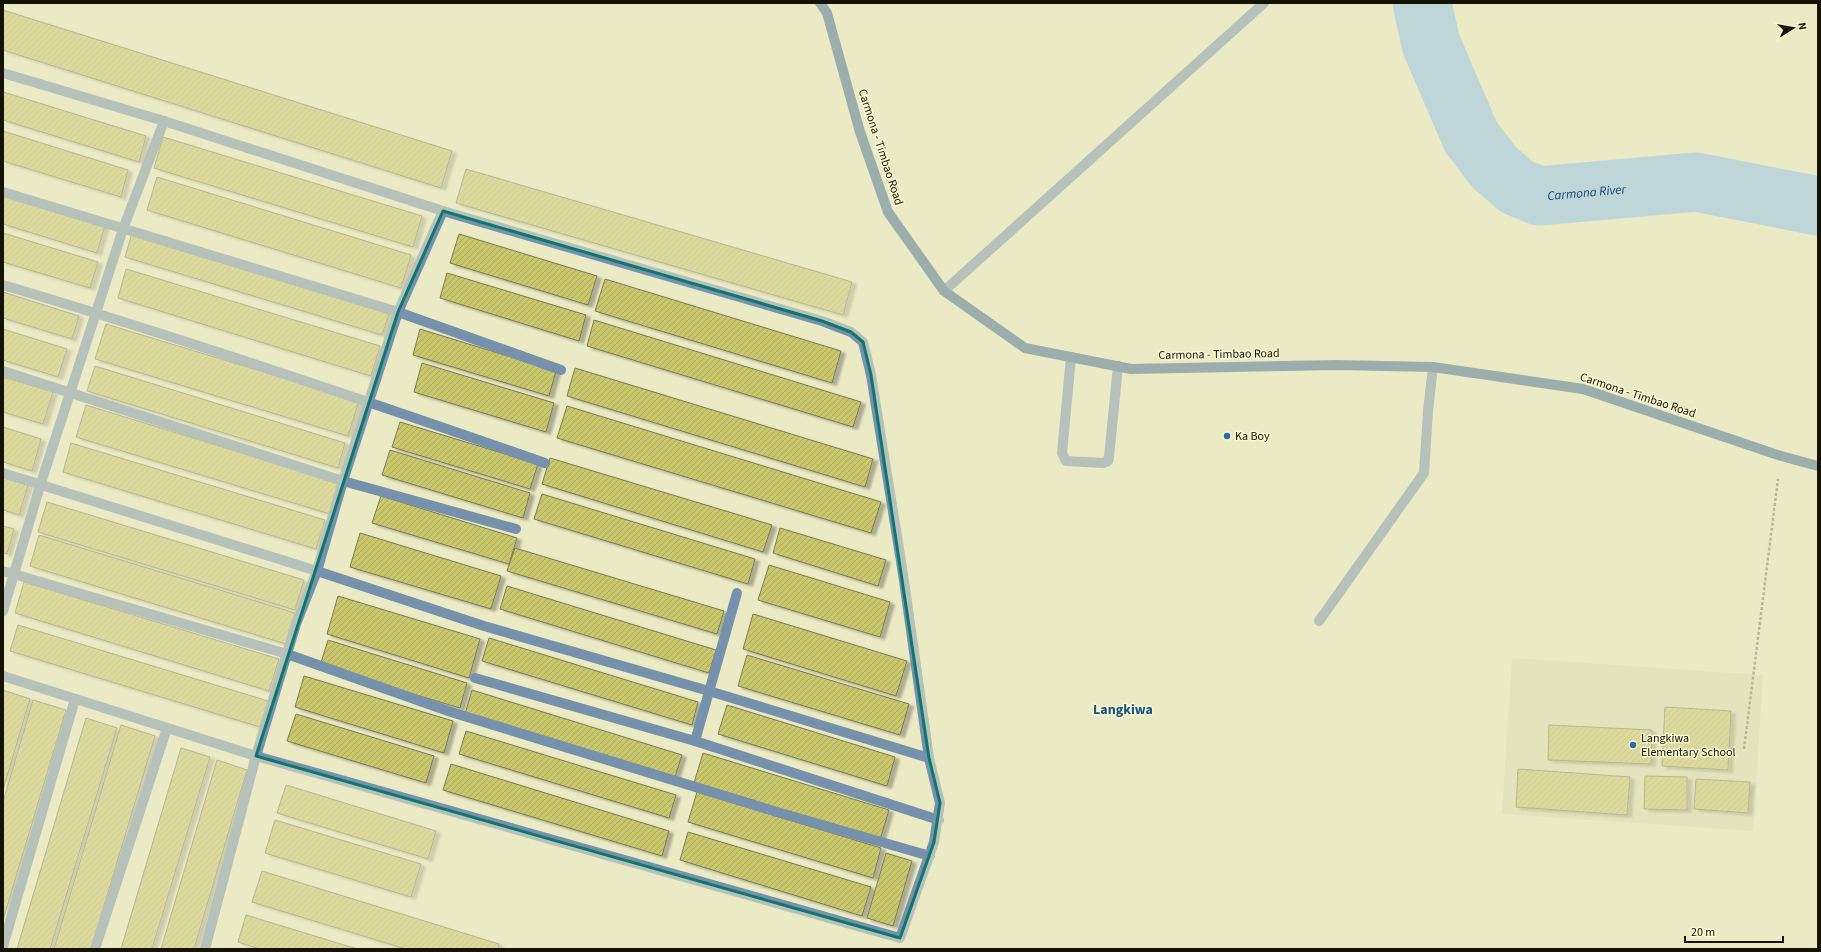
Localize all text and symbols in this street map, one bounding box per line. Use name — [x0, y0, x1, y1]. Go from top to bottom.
north arrow — [1773, 8, 1813, 48]
text: N — [1794, 21, 1810, 31]
street label: Carmona - Timbao Road — [854, 87, 907, 207]
water label: Carmona River — [1547, 180, 1627, 205]
street label: Carmona - Timbao Road — [1158, 345, 1280, 364]
street label: Carmona - Timbao Road — [1578, 369, 1698, 422]
place label: Ka Boy — [1235, 428, 1270, 445]
marker: Ka Boy — [1222, 431, 1232, 441]
district label: Langkiwa — [1093, 700, 1153, 720]
place label: Langkiwa Elementary School — [1641, 730, 1736, 761]
marker: Langkiwa Elementary School — [1628, 740, 1638, 750]
scale bar — [1685, 918, 1783, 944]
text: 20 m — [1691, 924, 1715, 941]

